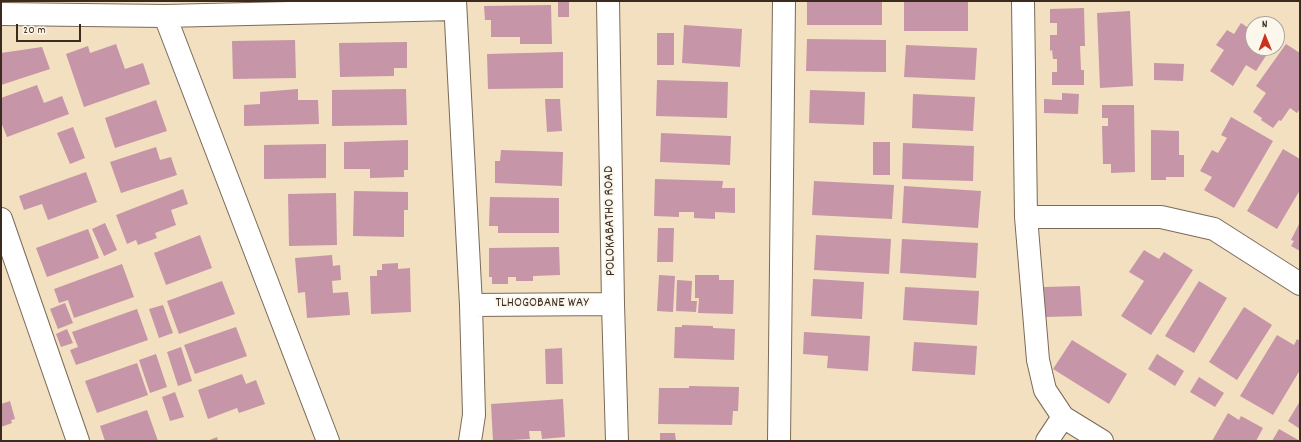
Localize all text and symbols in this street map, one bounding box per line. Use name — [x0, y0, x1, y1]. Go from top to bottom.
scale bar — [18, 16, 83, 42]
north arrow — [1245, 16, 1285, 56]
text: N — [1262, 17, 1268, 33]
text: 20 m — [23, 22, 46, 39]
street label: POLOKABATHO ROAD — [602, 166, 620, 276]
street label: TLHOGOBANE WAY — [495, 296, 589, 312]

